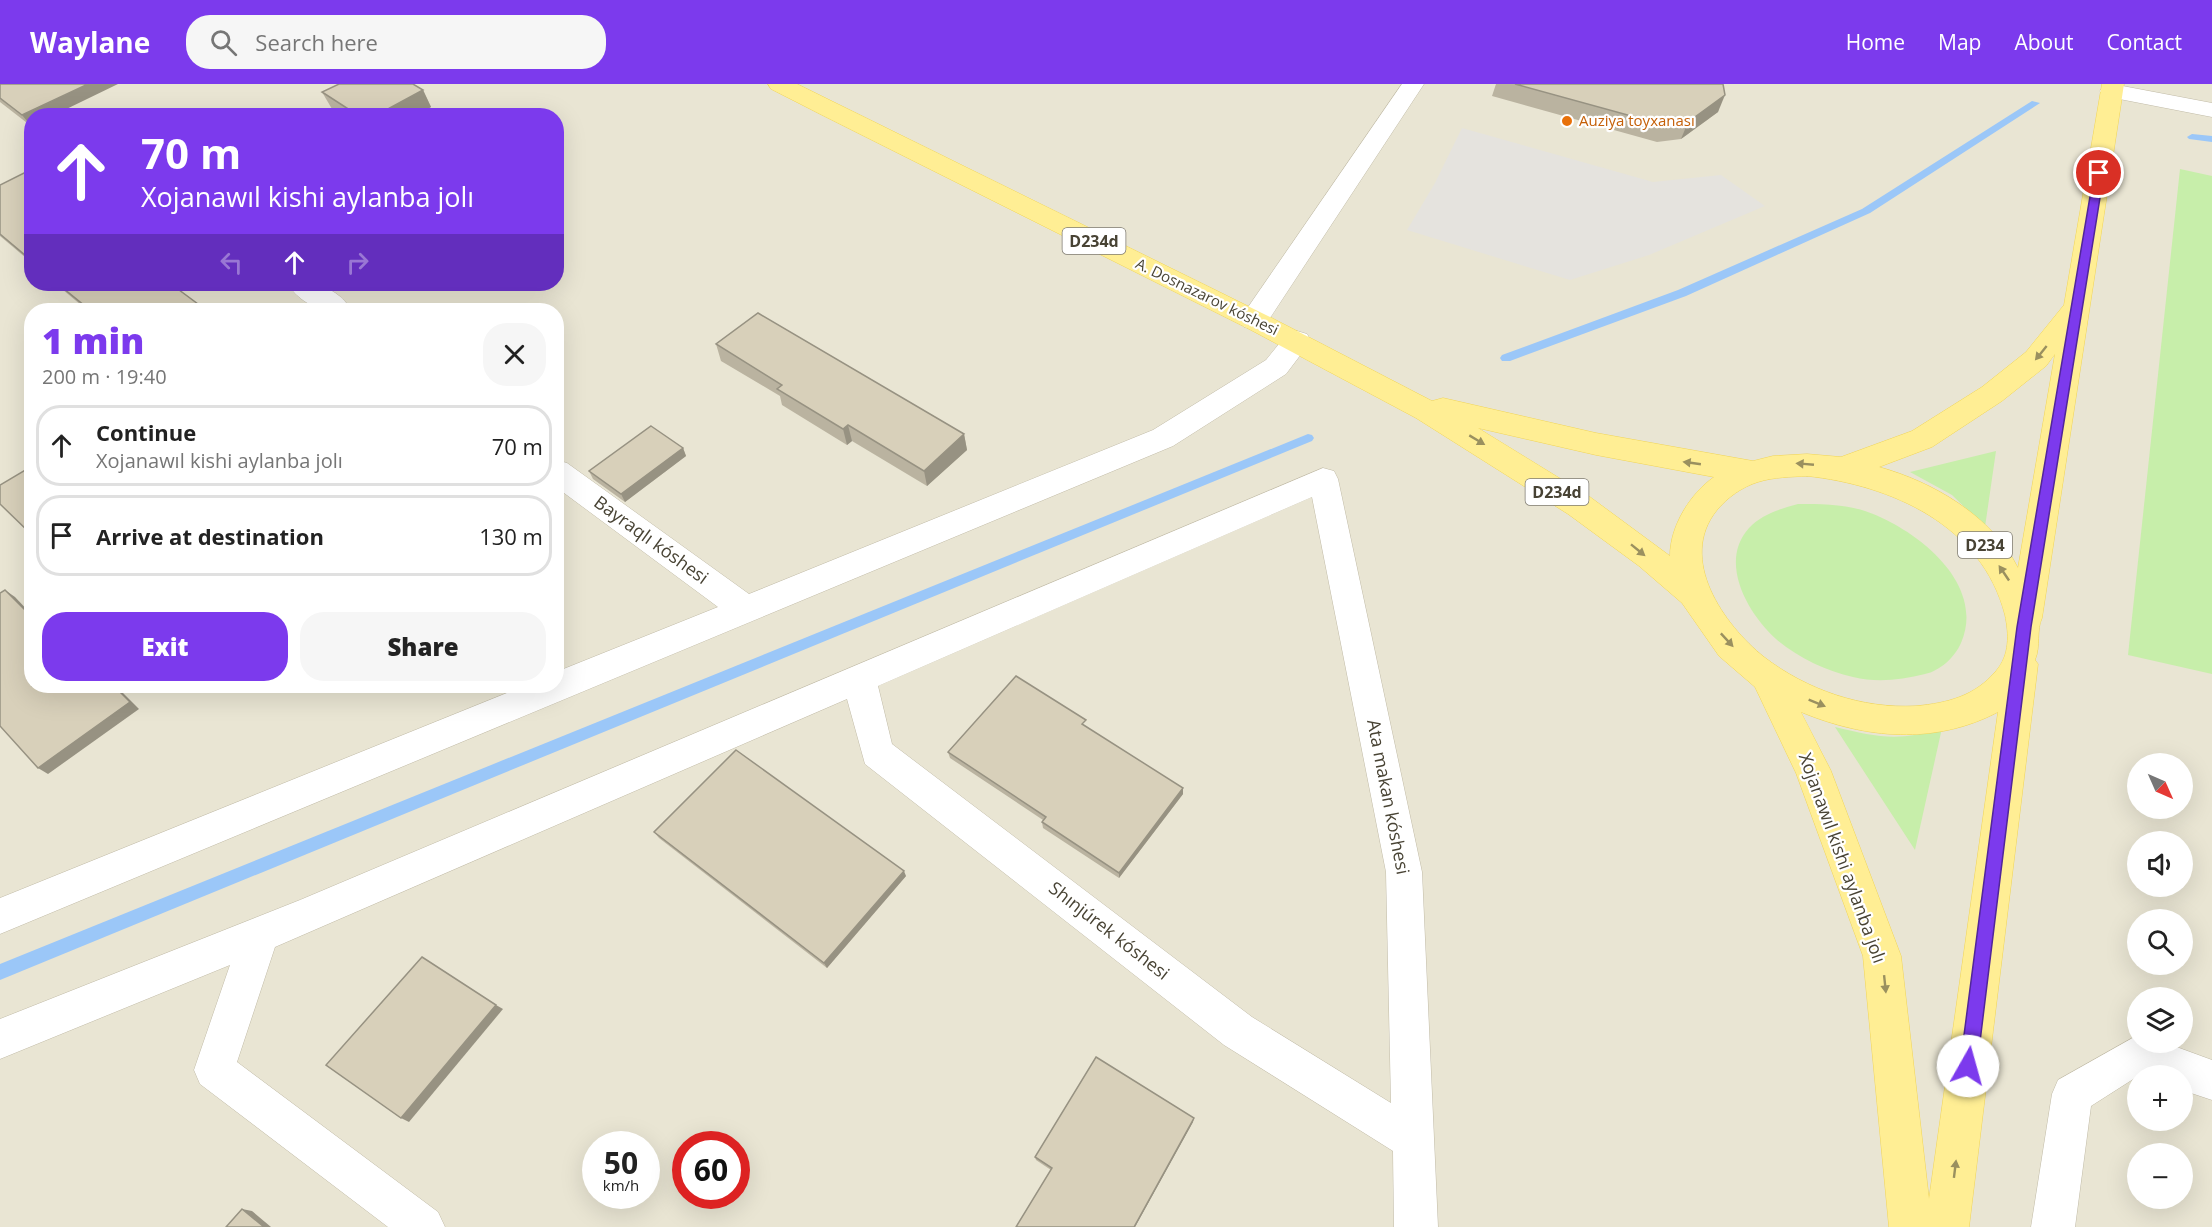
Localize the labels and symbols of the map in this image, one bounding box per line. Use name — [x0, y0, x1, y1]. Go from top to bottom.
place label: Auziya toyxanası — [1579, 110, 1695, 130]
marker: Auziya toyxanası — [1560, 114, 1574, 128]
pin — [2073, 147, 2124, 198]
road number: D234d — [1062, 228, 1126, 254]
street label: A. Dosnazarov kóshesi — [1133, 253, 1282, 339]
one-way arrow — [2034, 345, 2047, 361]
one-way arrow — [1469, 435, 1485, 446]
one-way arrow — [1682, 458, 1701, 467]
one-way arrow — [1796, 459, 1815, 469]
road number: D234d — [1526, 479, 1588, 505]
street label: Bayraqlı kóshesi — [590, 490, 714, 589]
road number: D234 — [1958, 532, 2012, 558]
one-way arrow — [1630, 543, 1645, 556]
one-way arrow — [1999, 565, 2010, 582]
one-way arrow — [1720, 633, 1734, 648]
one-way arrow — [1809, 698, 1827, 708]
street label: Ata makan kóshesi — [1362, 717, 1416, 876]
street label: Xojanawıl kishi aylanba jolı — [1794, 749, 1892, 966]
north arrow — [2127, 753, 2193, 819]
street label: Shınjúrek kóshesi — [1044, 876, 1175, 985]
one-way arrow — [1880, 974, 1890, 993]
position arrow — [1936, 1034, 2000, 1098]
speed limit sign: 60 — [672, 1131, 750, 1209]
one-way arrow — [1950, 1159, 1959, 1178]

